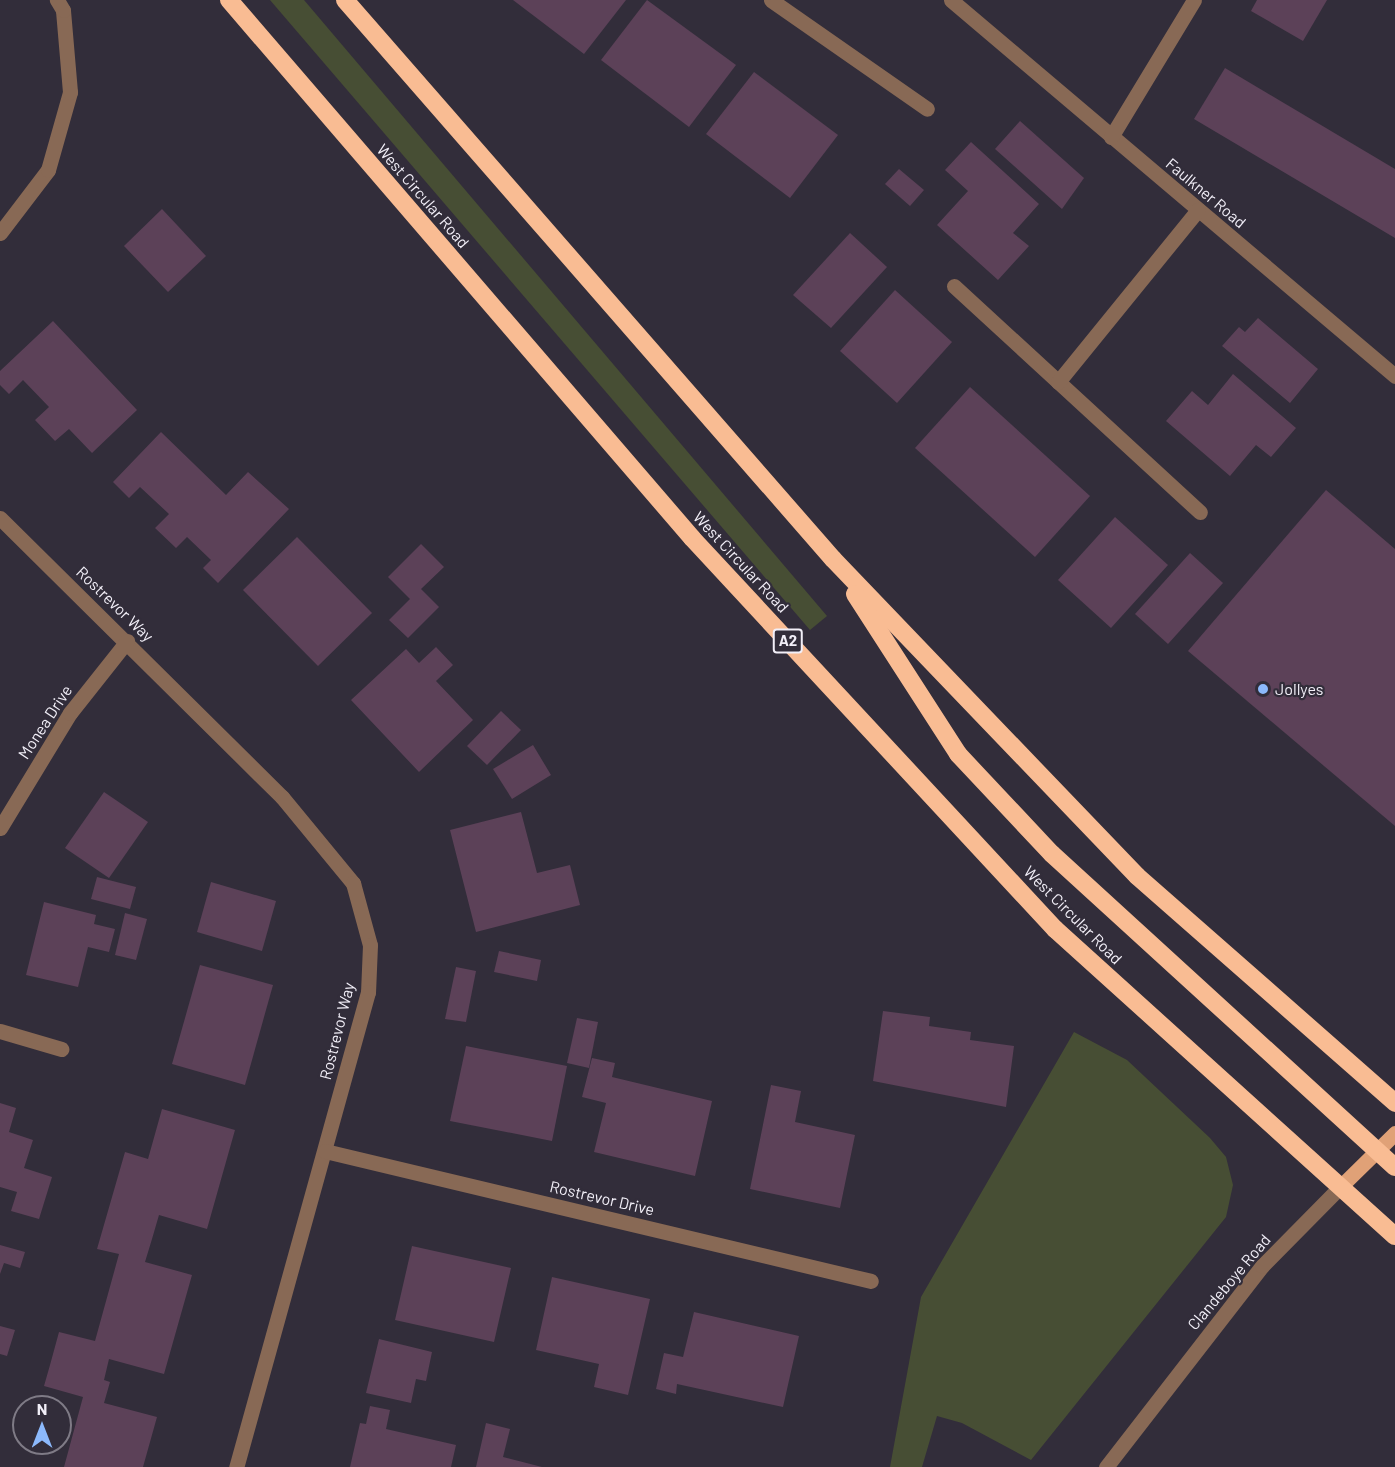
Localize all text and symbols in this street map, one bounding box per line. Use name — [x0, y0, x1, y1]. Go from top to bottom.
street label: West Circular Road — [373, 140, 473, 252]
street label: Faulkner Road — [1162, 154, 1250, 232]
street label: West Circular Road — [689, 508, 793, 616]
street label: Rostrevor Way — [72, 562, 158, 646]
road number: A2 — [772, 629, 804, 653]
place label: Jollyes — [1275, 679, 1323, 699]
street label: Monea Drive — [14, 681, 76, 763]
marker: Jollyes — [1256, 682, 1270, 696]
street label: West Circular Road — [1020, 862, 1126, 968]
street label: Rostrevor Way — [316, 980, 358, 1082]
street label: Rostrevor Drive — [548, 1177, 656, 1219]
street label: Clandeboye Road — [1184, 1230, 1274, 1334]
north arrow — [12, 1395, 72, 1455]
text: N — [37, 1399, 47, 1418]

